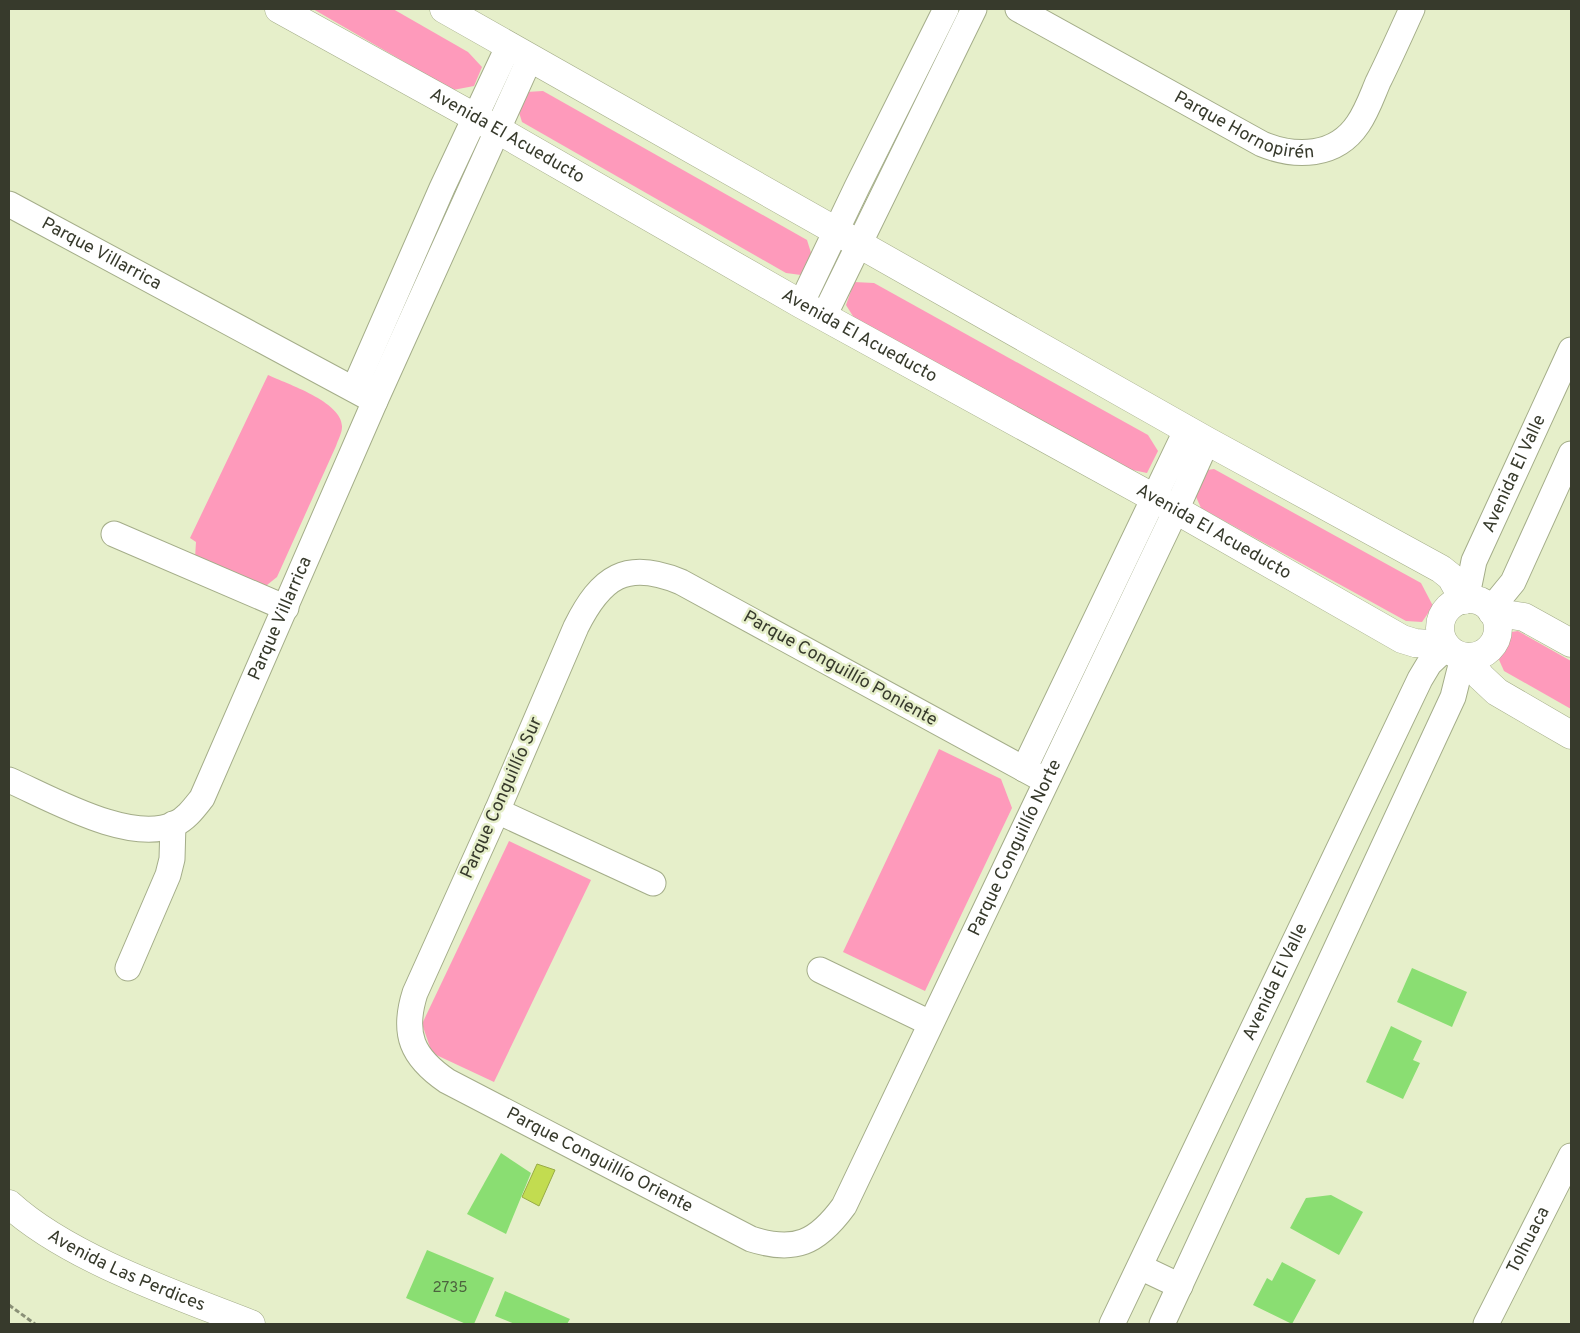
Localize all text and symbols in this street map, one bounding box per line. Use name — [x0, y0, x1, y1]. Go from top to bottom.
street label: Avenida El Acueducto — [426, 83, 589, 189]
street label: Parque Hornopirén — [1170, 86, 1315, 164]
street label: Parque Villarrica — [38, 212, 165, 295]
street label: Avenida El Acueducto — [777, 284, 941, 388]
street label: Avenida El Valle — [1477, 411, 1551, 536]
street label: Avenida El Acueducto — [1132, 479, 1295, 585]
street label: Parque Villarrica — [243, 553, 317, 684]
street label: Parque Conguillío Poniente — [739, 606, 941, 732]
street label: Parque Conguillío Sur — [456, 714, 548, 882]
street label: Parque Conguillío Norte — [963, 756, 1067, 940]
street label: Avenida El Valle — [1238, 920, 1313, 1044]
street label: Parque Conguillío Oriente — [502, 1102, 697, 1218]
street label: Tolhuaca — [1502, 1203, 1555, 1277]
street label: Avenida Las Perdices — [43, 1224, 209, 1317]
house number: 2735 — [433, 1279, 467, 1298]

